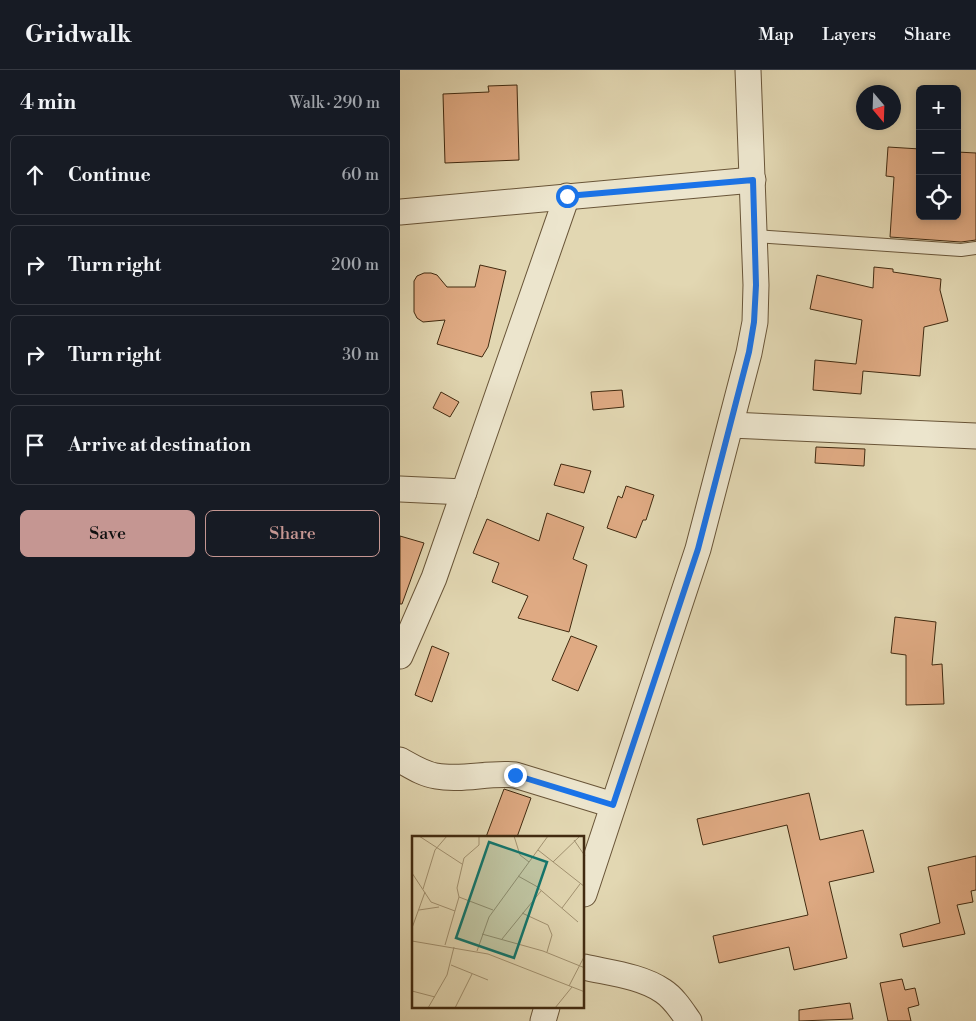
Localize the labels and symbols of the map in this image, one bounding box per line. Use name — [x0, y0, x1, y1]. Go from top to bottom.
north arrow — [856, 85, 901, 130]
route start — [556, 185, 579, 208]
route end — [504, 764, 527, 787]
inset map — [412, 836, 585, 1008]

